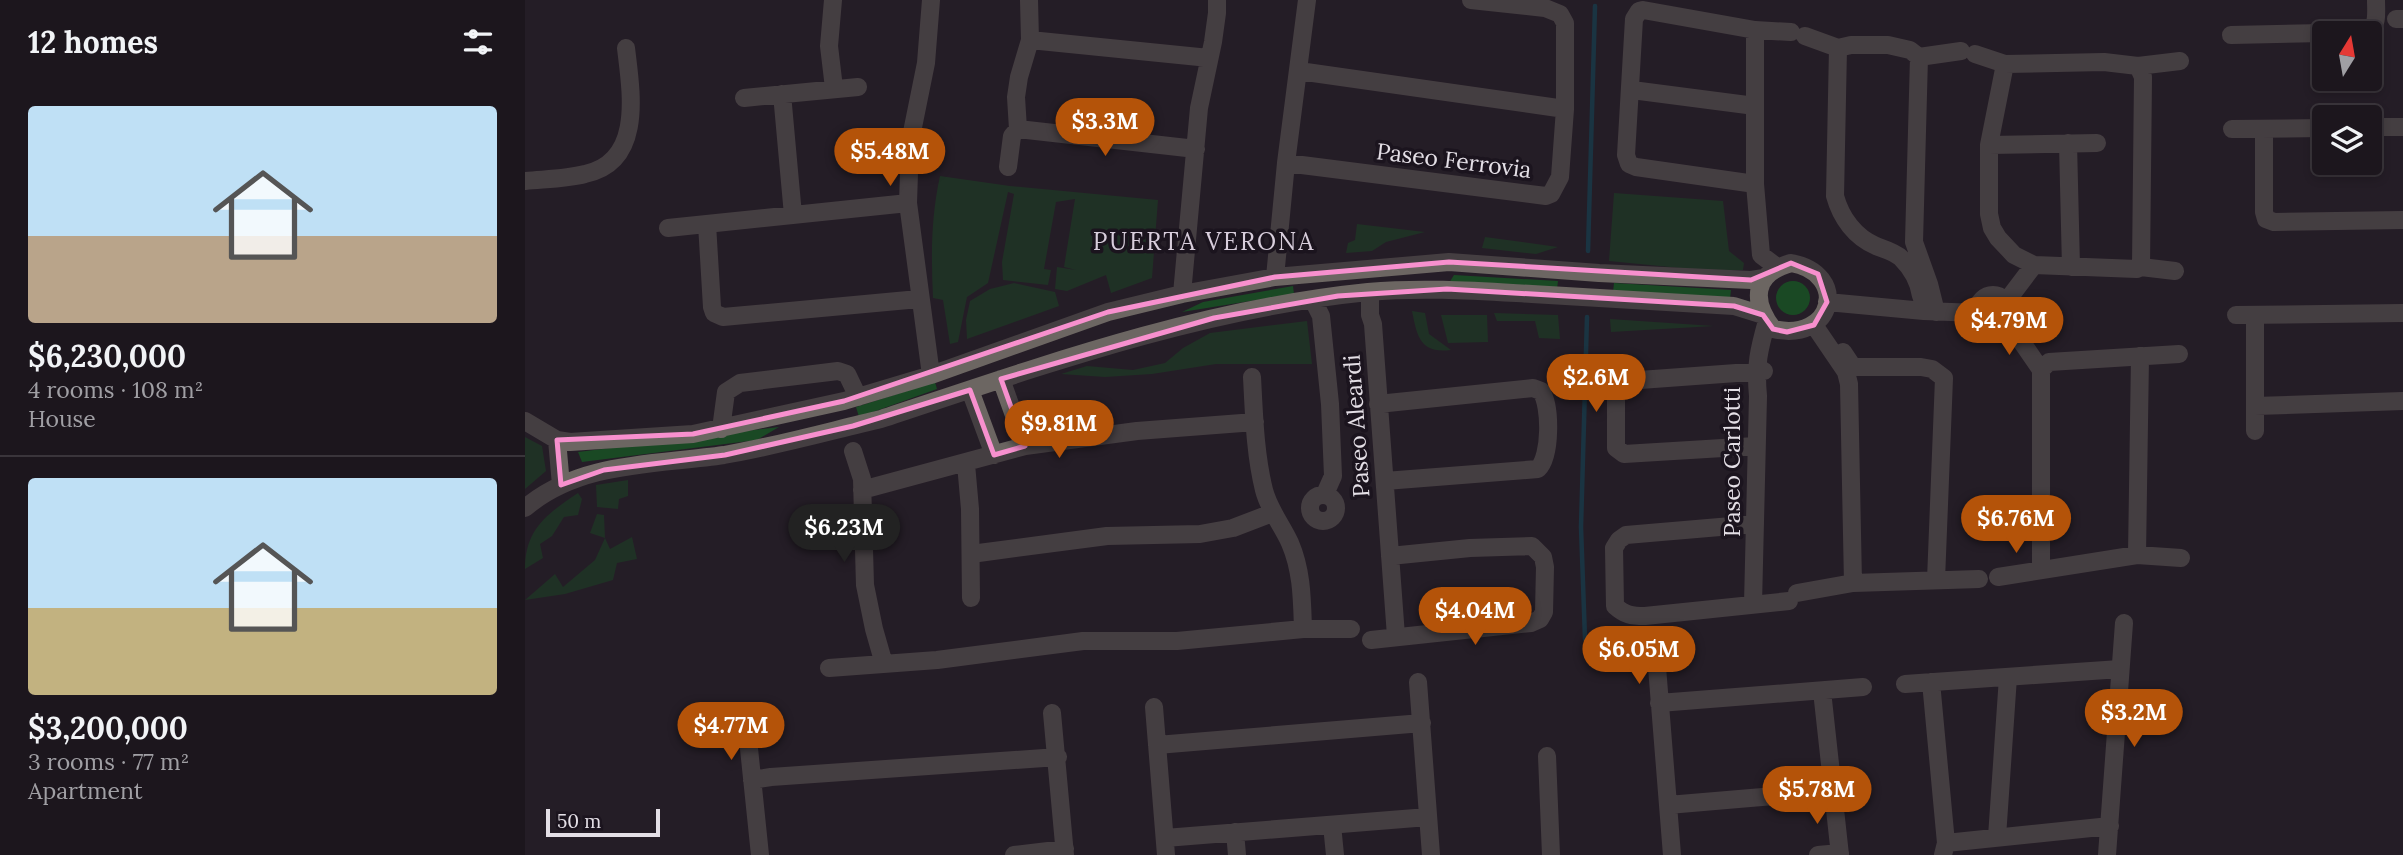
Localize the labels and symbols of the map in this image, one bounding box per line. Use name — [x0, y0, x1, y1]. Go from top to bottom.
north arrow — [2312, 21, 2382, 91]
pin: $3.3M — [1056, 99, 1154, 158]
pin: $5.48M — [833, 128, 947, 188]
street label: Paseo Ferrovia — [1375, 136, 1533, 184]
district label: PUERTA VERONA — [1093, 226, 1315, 257]
pin: $4.79M — [1952, 298, 2066, 357]
street label: Paseo Aleardi — [1337, 354, 1375, 498]
pin: $2.6M — [1547, 354, 1645, 414]
street label: Paseo Carlotti — [1717, 387, 1746, 537]
pin: $9.81M — [1002, 400, 1116, 460]
pin: $6.76M — [1959, 496, 2073, 555]
pin: $6.23M — [787, 504, 901, 564]
pin: $4.04M — [1418, 588, 1532, 647]
pin: $6.05M — [1582, 626, 1696, 686]
pin: $3.2M — [2085, 690, 2183, 749]
pin: $4.77M — [674, 702, 788, 762]
pin: $5.78M — [1760, 766, 1874, 826]
scale bar — [546, 806, 660, 838]

